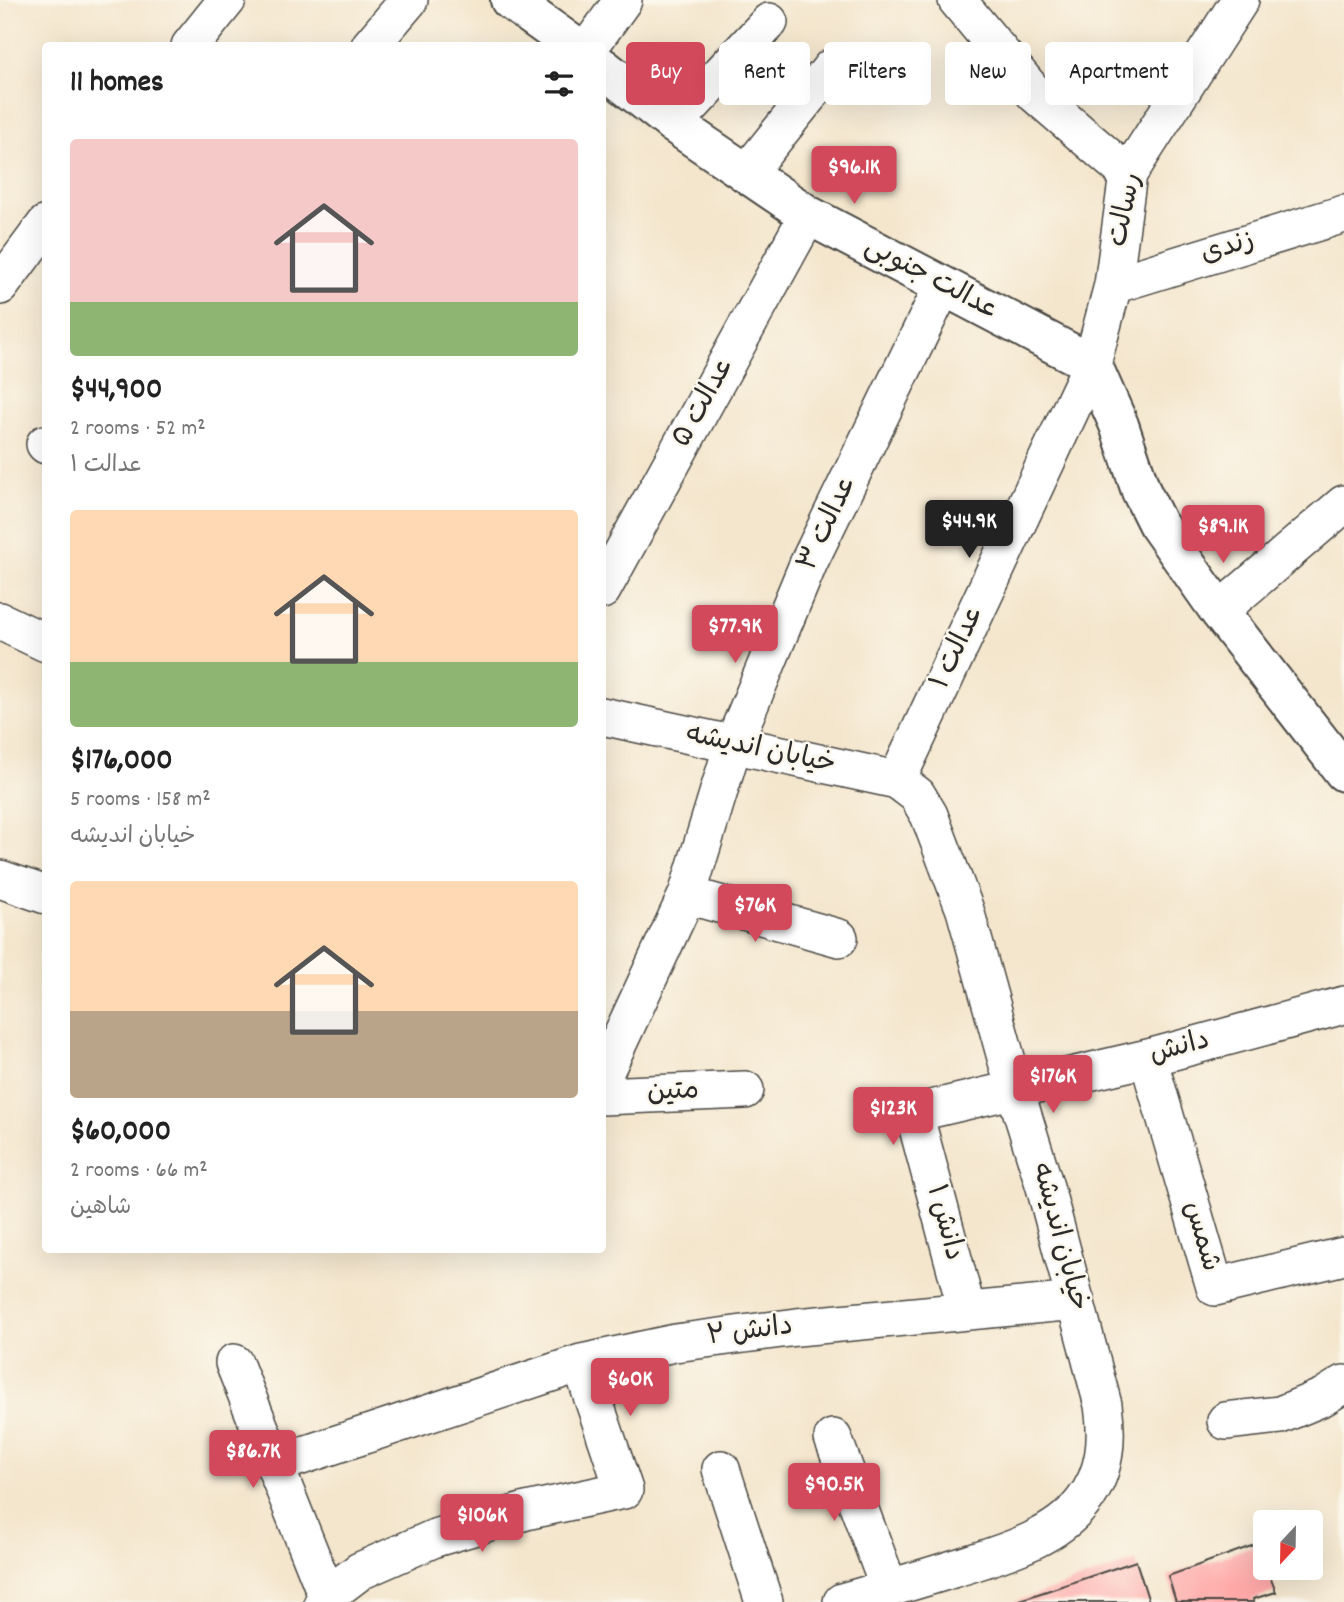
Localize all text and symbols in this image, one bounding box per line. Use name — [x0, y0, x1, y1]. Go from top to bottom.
chip: Buy — [626, 42, 705, 105]
chip: Rent — [719, 42, 810, 105]
chip: Filters — [824, 42, 931, 105]
chip: New — [945, 42, 1031, 105]
chip: Apartment — [1045, 42, 1193, 105]
text: 11 homes — [70, 63, 164, 106]
icon: filters — [540, 65, 578, 103]
pin: $96.1K — [797, 146, 911, 206]
text: $96.1K — [828, 152, 880, 185]
street label: رسالت — [1100, 169, 1154, 251]
icon: home — [261, 185, 387, 311]
street label: زندی — [1196, 222, 1260, 276]
street label: عدالت جنوبی — [857, 228, 1005, 332]
street label: عدالت ۵ — [664, 350, 746, 456]
text: $44,900 — [70, 370, 162, 413]
text: 2 rooms · 52 m² — [70, 413, 206, 446]
text: عدالت ۱ — [70, 450, 143, 483]
street label: عدالت ۳ — [789, 470, 869, 578]
pin: $44.9K — [912, 500, 1026, 560]
pin: $89.1K — [1166, 505, 1280, 565]
text: $44.9K — [941, 506, 997, 539]
text: $89.1K — [1198, 511, 1248, 544]
icon: home — [261, 556, 387, 682]
street label: عدالت ۱ — [922, 599, 996, 697]
pin: $77.9K — [678, 606, 792, 665]
text: $77.9K — [708, 611, 762, 644]
street label: خیابان اندیشه — [681, 716, 839, 786]
text: $176,000 — [70, 741, 173, 784]
text: 5 rooms · 158 m² — [70, 784, 211, 817]
text: خیابان اندیشه — [70, 821, 195, 854]
pin: $76K — [714, 884, 796, 944]
text: $76K — [734, 890, 776, 923]
icon: home — [261, 927, 387, 1053]
street label: دانش — [1145, 1022, 1215, 1076]
pin: $176K — [1004, 1056, 1102, 1115]
text: $176K — [1029, 1061, 1077, 1094]
street label: متین — [646, 1072, 700, 1114]
pin: $123K — [844, 1088, 942, 1147]
text: $123K — [869, 1093, 917, 1126]
text: $60,000 — [70, 1112, 171, 1155]
text: 2 rooms · 66 m² — [70, 1155, 208, 1188]
street label: خیابان اندیشه — [1019, 1158, 1097, 1316]
street label: دانش ۱ — [914, 1180, 972, 1266]
text: شاهین — [70, 1192, 131, 1225]
street label: شمس — [1171, 1197, 1229, 1277]
street label: دانش ۲ — [705, 1308, 795, 1358]
pin: $60K — [589, 1358, 671, 1418]
text: $60K — [607, 1364, 653, 1397]
pin: $86.7K — [196, 1430, 310, 1490]
text: $86.7K — [225, 1436, 281, 1469]
pin: $90.5K — [777, 1464, 891, 1523]
text: $90.5K — [804, 1469, 864, 1502]
pin: $106K — [433, 1494, 531, 1554]
text: $106K — [456, 1500, 508, 1533]
north arrow — [1253, 1510, 1323, 1580]
map controls — [1253, 1510, 1323, 1580]

